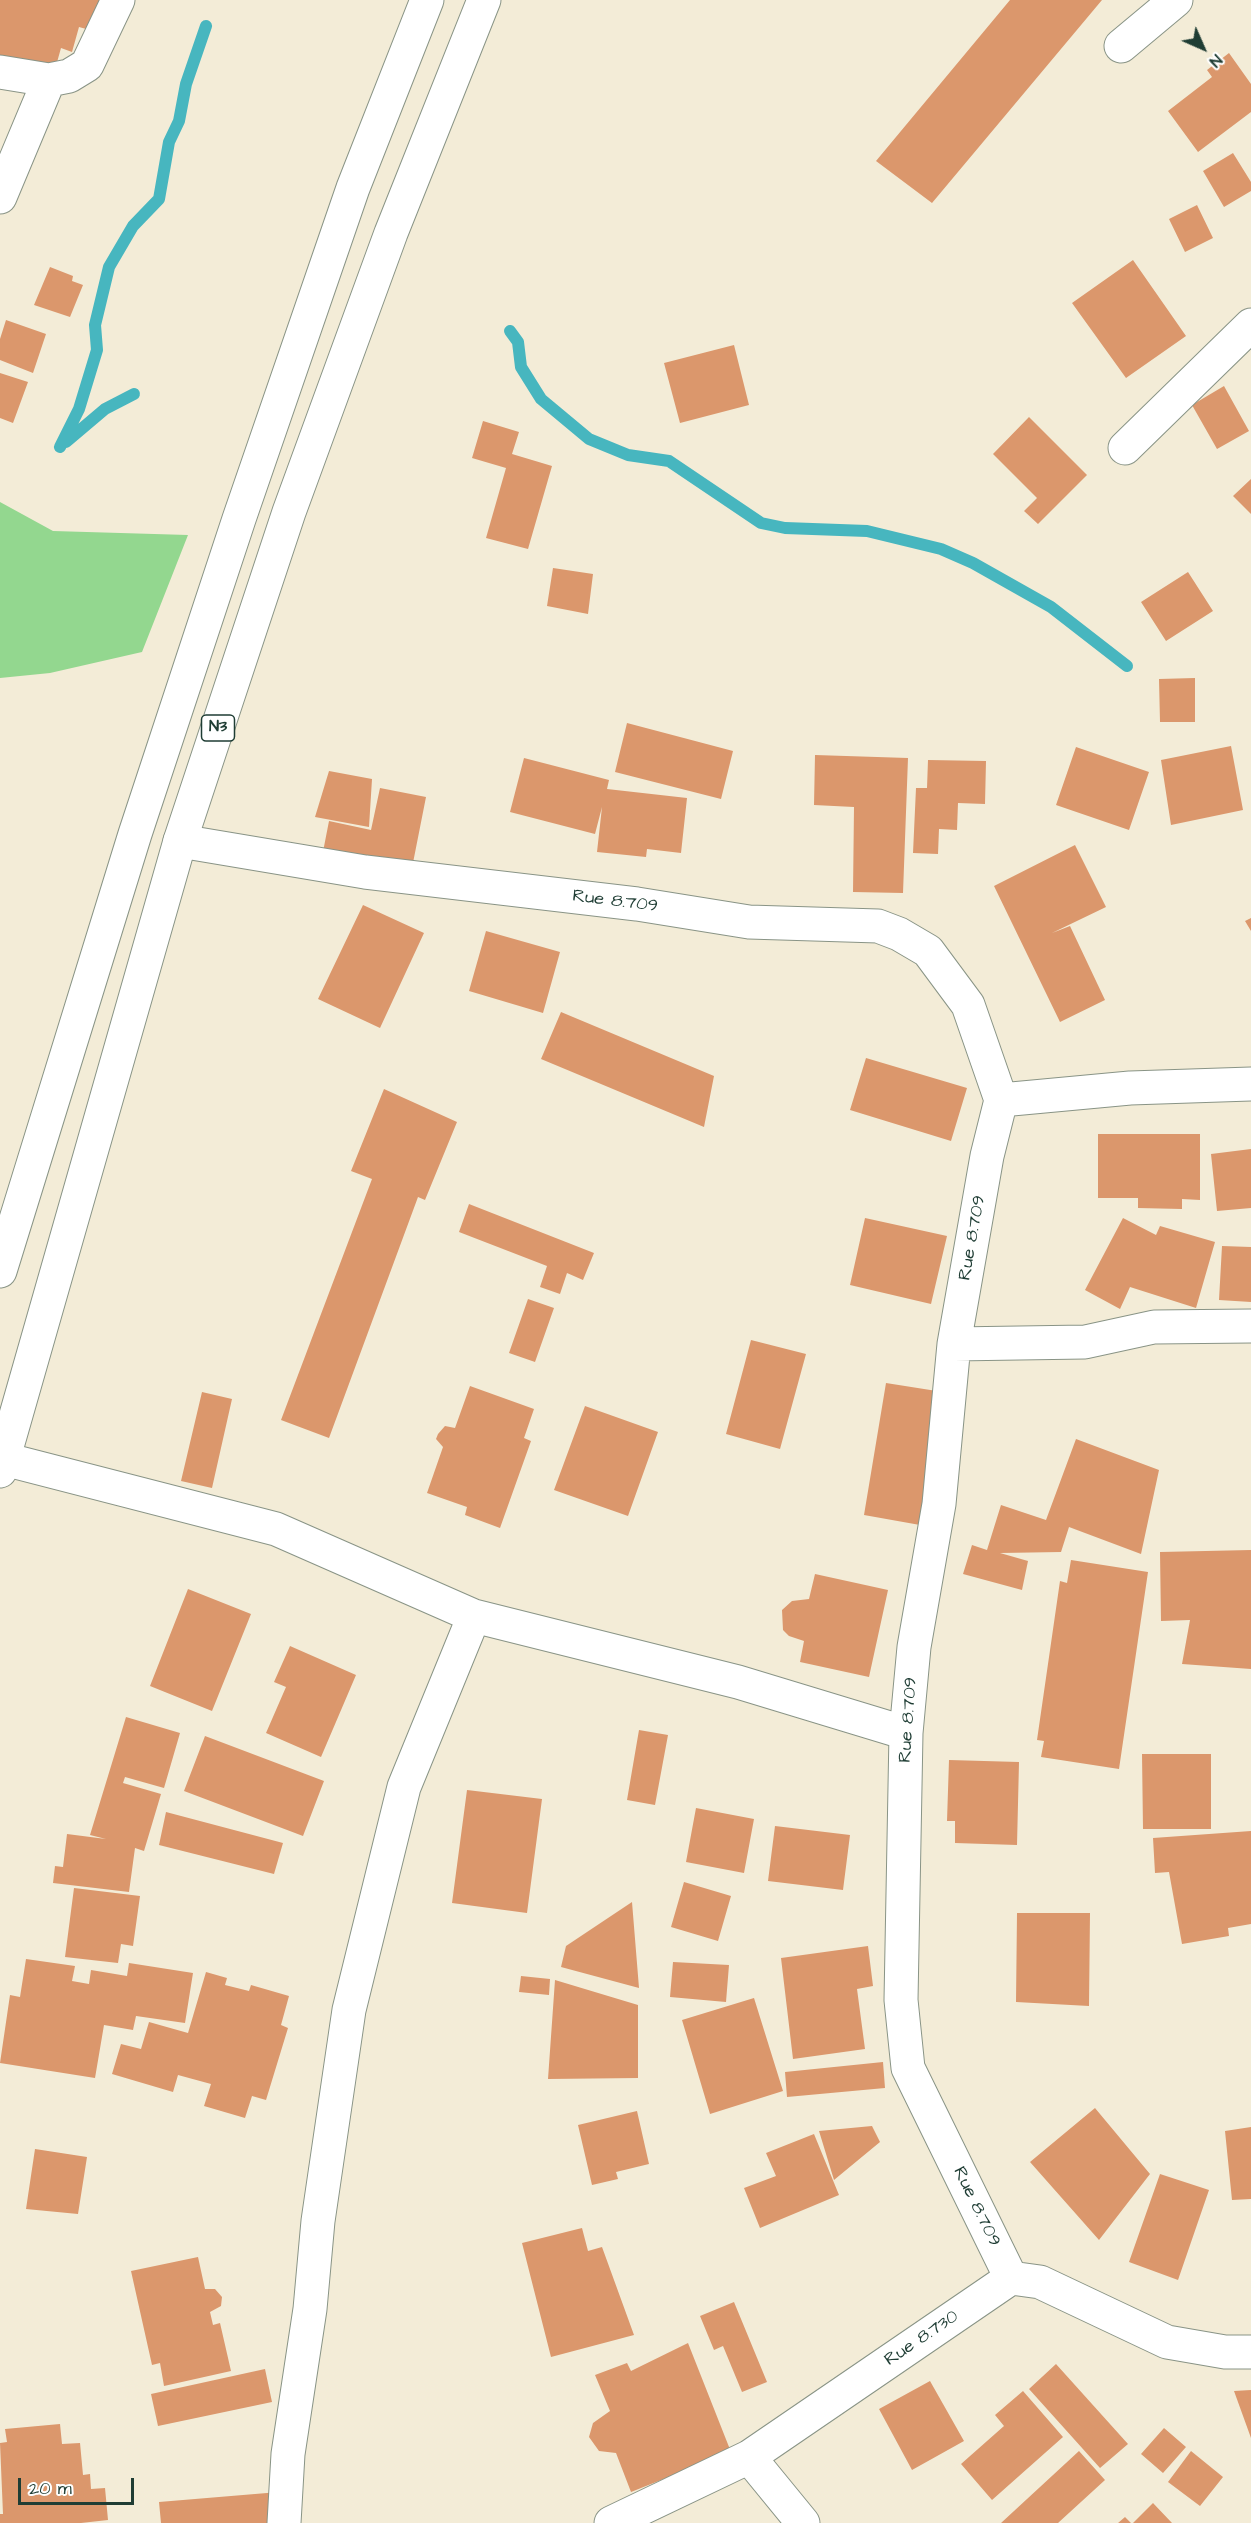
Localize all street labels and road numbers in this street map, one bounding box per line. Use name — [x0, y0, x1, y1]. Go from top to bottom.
road number: N3 — [202, 715, 234, 741]
street label: Rue 8.709 — [571, 886, 659, 918]
street label: Rue 8.709 — [955, 1194, 991, 1282]
street label: Rue 8.709 — [895, 1676, 923, 1764]
street label: Rue 8.709 — [947, 2164, 1005, 2250]
street label: Rue 8.730 — [881, 2306, 963, 2372]

